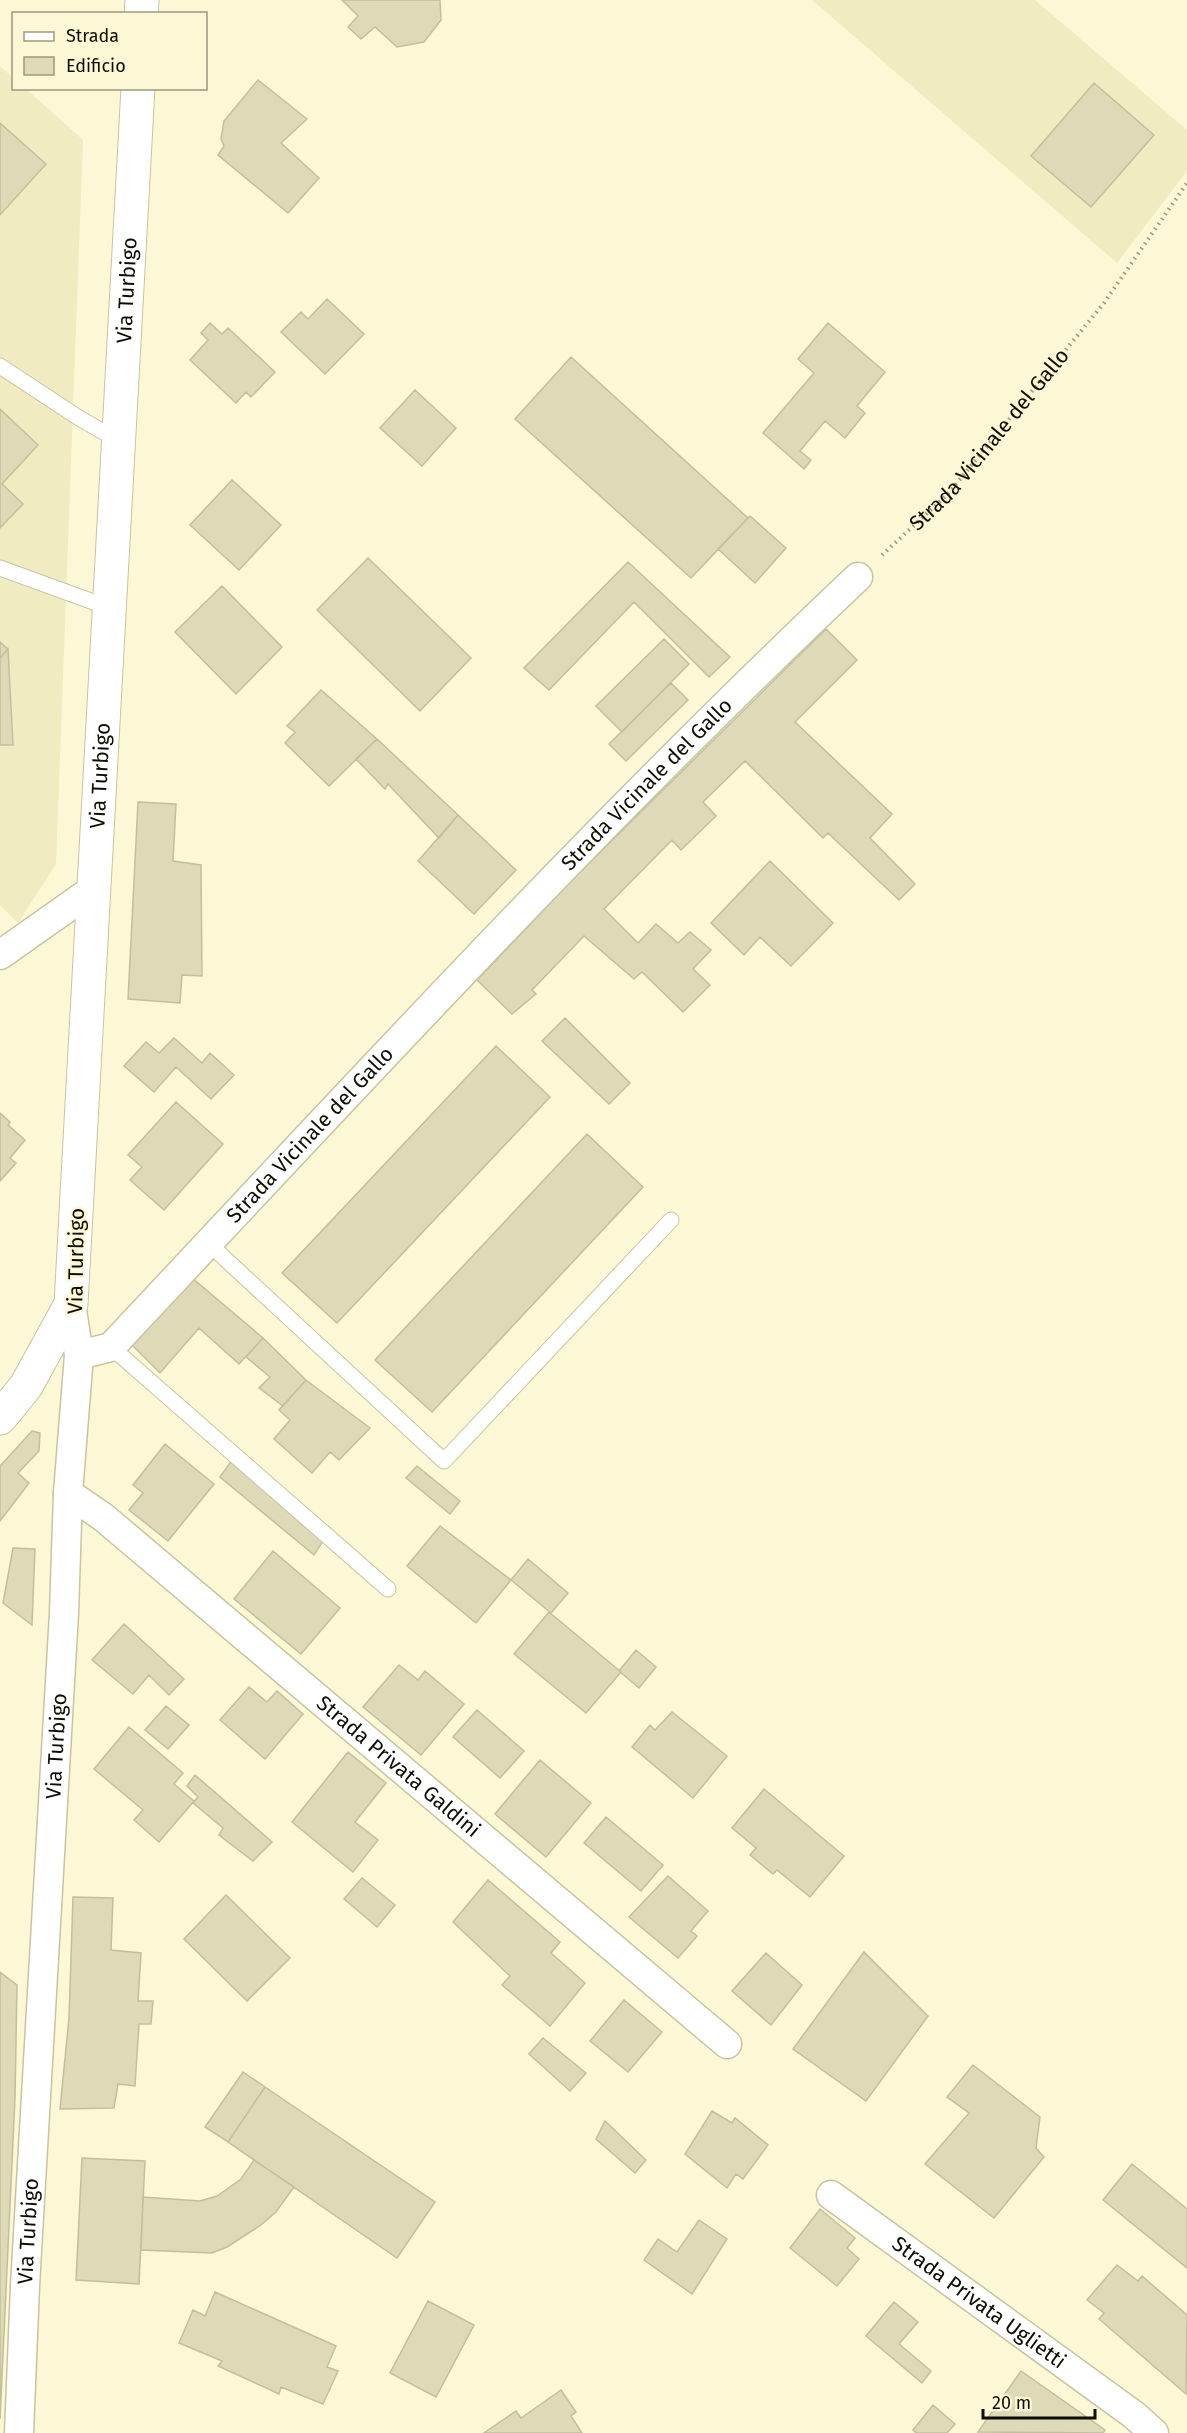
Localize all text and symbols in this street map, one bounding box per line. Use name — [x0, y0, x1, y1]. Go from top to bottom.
legend — [12, 12, 207, 90]
text: Strada — [66, 25, 119, 47]
text: Edificio — [66, 55, 126, 77]
street label: Via Turbigo — [111, 237, 143, 344]
street label: Strada Vicinale del Gallo — [904, 343, 1075, 536]
street label: Strada Vicinale del Gallo — [556, 693, 738, 876]
street label: Via Turbigo — [84, 722, 116, 829]
street label: Strada Vicinale del Gallo — [221, 1041, 399, 1228]
street label: Via Turbigo — [62, 1208, 90, 1314]
street label: Strada Privata Galdini — [311, 1690, 486, 1843]
street label: Via Turbigo — [40, 1692, 72, 1800]
street label: Via Turbigo — [12, 2177, 44, 2285]
street label: Strada Privata Uglietti — [887, 2231, 1071, 2374]
scale bar — [983, 2382, 1096, 2420]
text: 20 m — [992, 2392, 1031, 2414]

